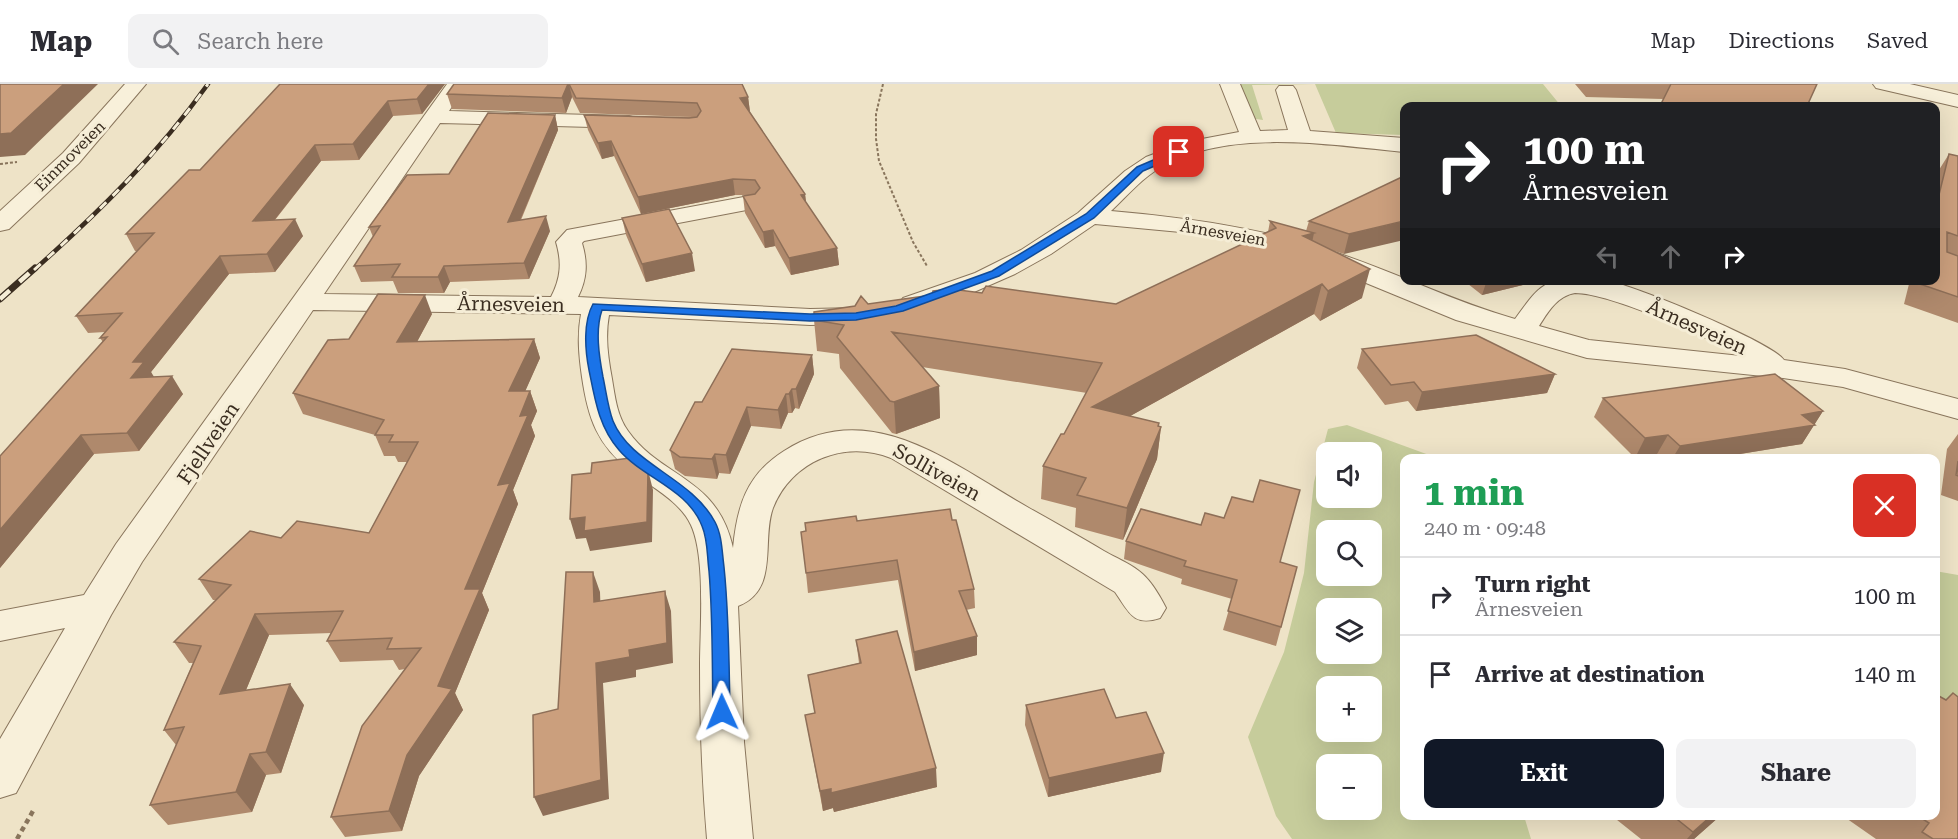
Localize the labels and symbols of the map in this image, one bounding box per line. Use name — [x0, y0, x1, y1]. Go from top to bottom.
street label: Einmoveien — [31, 117, 109, 195]
pin — [1153, 126, 1204, 177]
street label: Årnesveien — [1179, 216, 1267, 250]
street label: Årnesveien — [457, 291, 565, 317]
street label: Årnesveien — [1643, 294, 1751, 360]
street label: Fjellveien — [172, 397, 244, 488]
street label: Solliveien — [889, 438, 985, 506]
position arrow — [690, 680, 754, 744]

